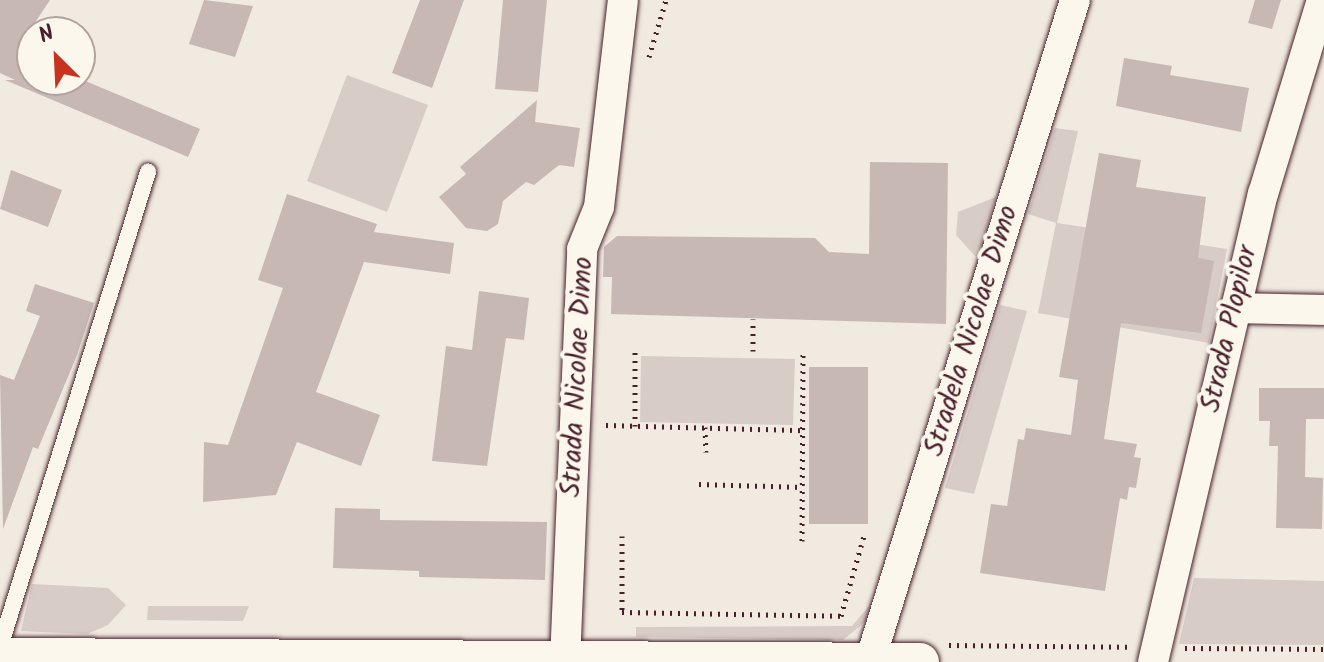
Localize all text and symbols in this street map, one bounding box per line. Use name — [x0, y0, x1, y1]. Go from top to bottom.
north arrow — [16, 16, 96, 96]
text: N — [33, 17, 60, 54]
street label: Stradela Nicolae Dimo — [918, 202, 1026, 460]
street label: Strada Plopilor — [1195, 242, 1265, 416]
street label: Strada Nicolae Dimo — [555, 256, 601, 498]

